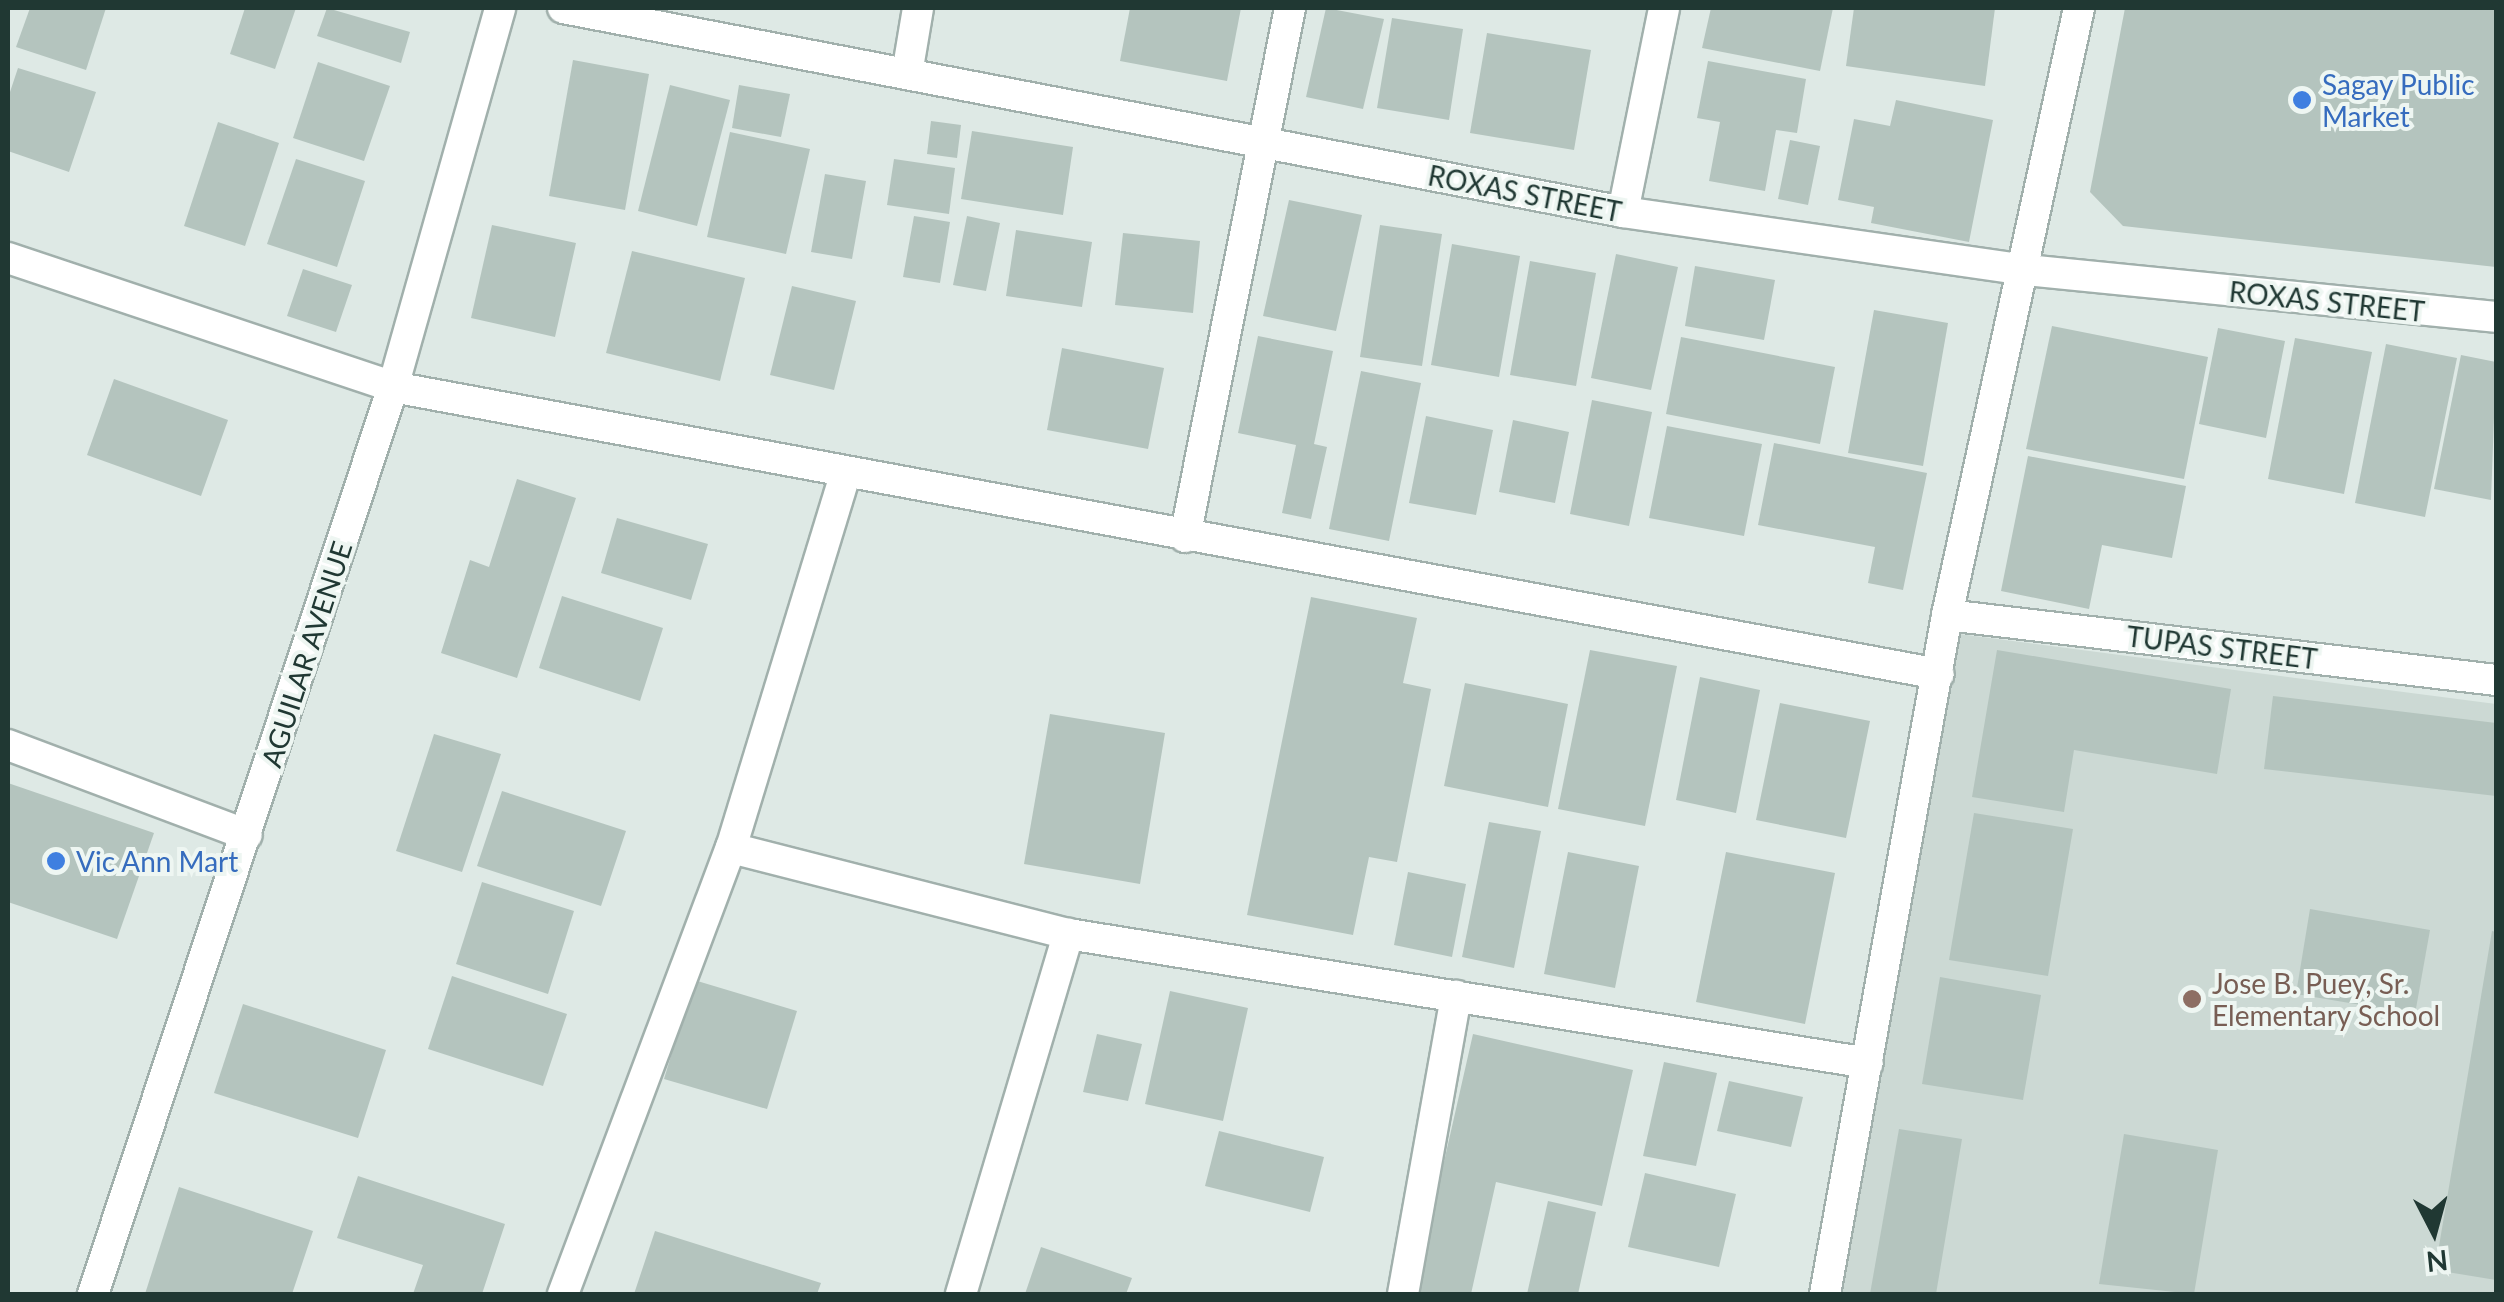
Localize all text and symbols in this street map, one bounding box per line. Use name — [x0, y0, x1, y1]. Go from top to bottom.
place label: Sagay Public Market — [2322, 67, 2475, 133]
marker: Sagay Public Market — [2291, 89, 2313, 111]
street label: ROXAS STREET — [1425, 158, 1625, 228]
street label: ROXAS STREET — [2227, 274, 2427, 328]
street label: AGUILAR AVENUE — [254, 537, 358, 771]
street label: TUPAS STREET — [2125, 619, 2319, 675]
place label: Vic Ann Mart — [76, 844, 239, 878]
marker: Vic Ann Mart — [45, 850, 67, 872]
place label: Jose B. Puey, Sr. Elementary School — [2212, 966, 2441, 1032]
marker: Jose B. Puey, Sr. Elementary School — [2181, 988, 2203, 1010]
north arrow — [2384, 1182, 2484, 1282]
text: N — [2425, 1244, 2450, 1280]

